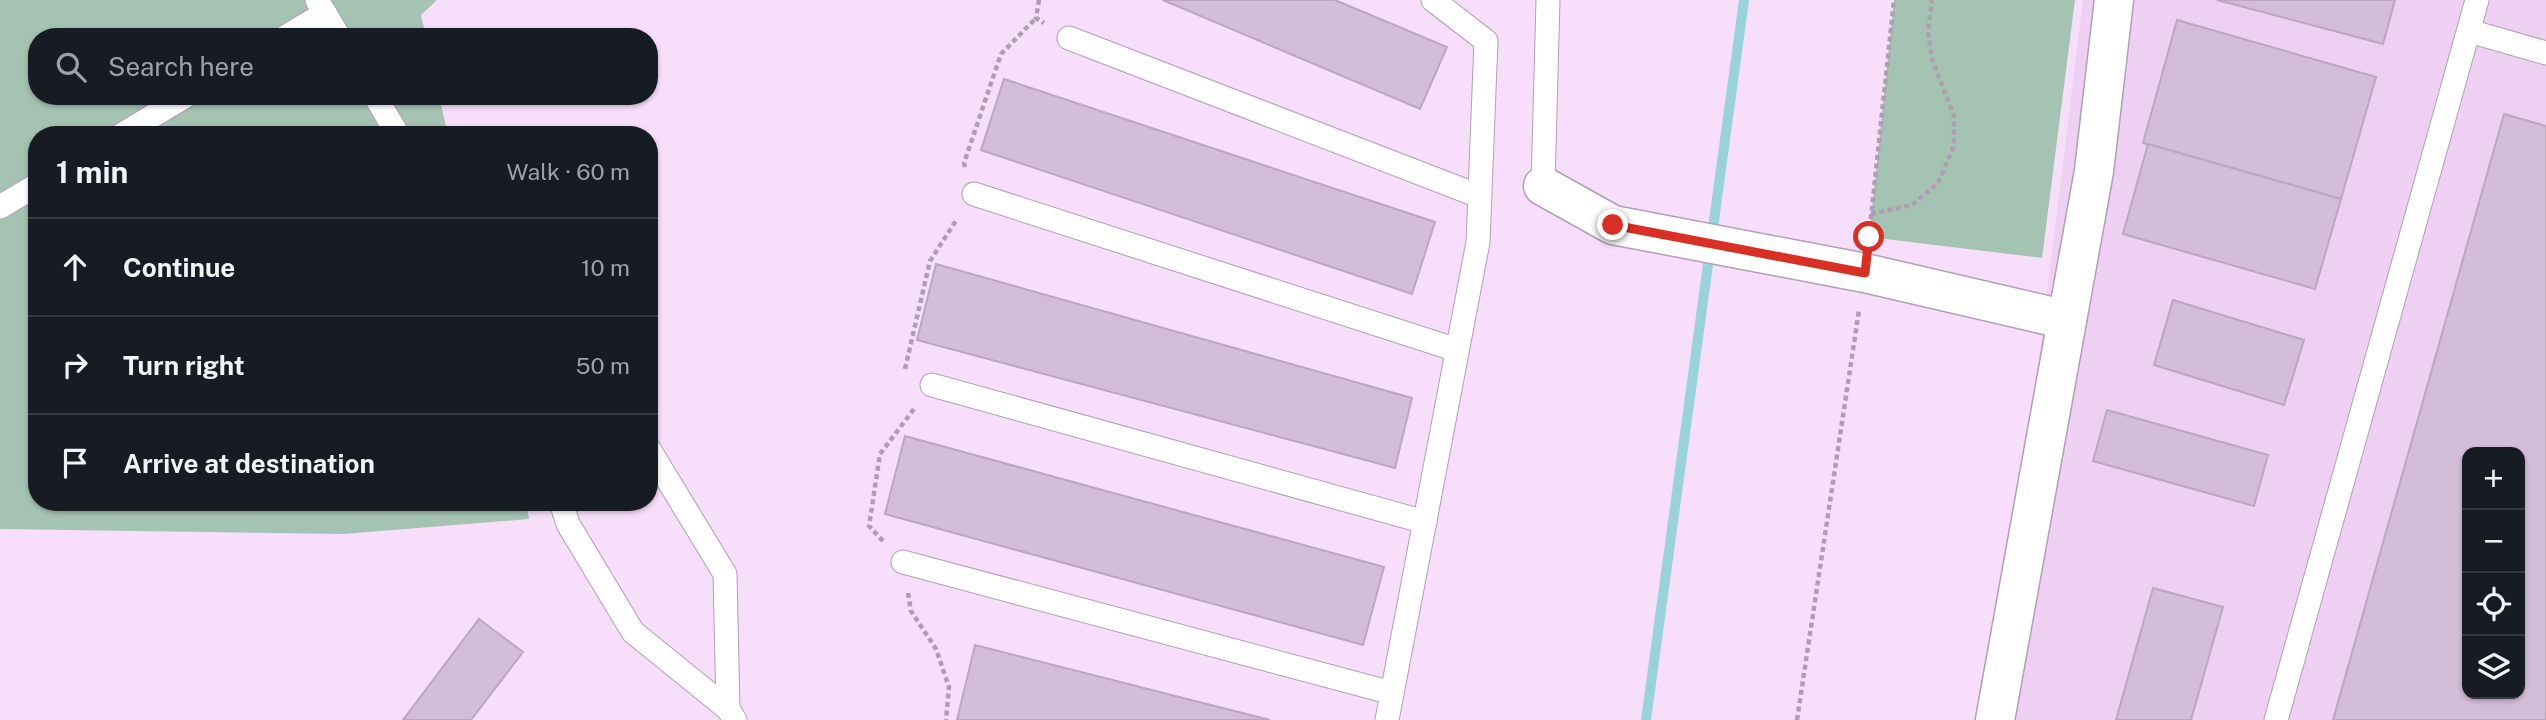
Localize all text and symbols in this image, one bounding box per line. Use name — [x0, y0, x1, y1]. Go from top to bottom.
search box — [28, 28, 658, 105]
icon: search — [52, 48, 90, 86]
text: Search here — [108, 51, 254, 82]
text: 1 min — [56, 154, 128, 190]
text: Walk · 60 m — [507, 158, 630, 185]
route end — [1597, 209, 1628, 240]
route start — [1853, 221, 1884, 252]
icon: ahead — [56, 248, 94, 286]
text: Continue — [123, 252, 235, 283]
text: 10 m — [581, 254, 630, 281]
icon: right — [56, 346, 94, 384]
text: Turn right — [123, 350, 245, 381]
text: 50 m — [576, 352, 630, 379]
icon: arrive — [56, 444, 94, 482]
map controls — [2462, 447, 2525, 699]
button: + — [2462, 447, 2525, 510]
text: Arrive at destination — [123, 448, 375, 479]
button: − — [2462, 510, 2525, 573]
button: locate — [2462, 573, 2525, 636]
button: layers — [2462, 636, 2525, 699]

